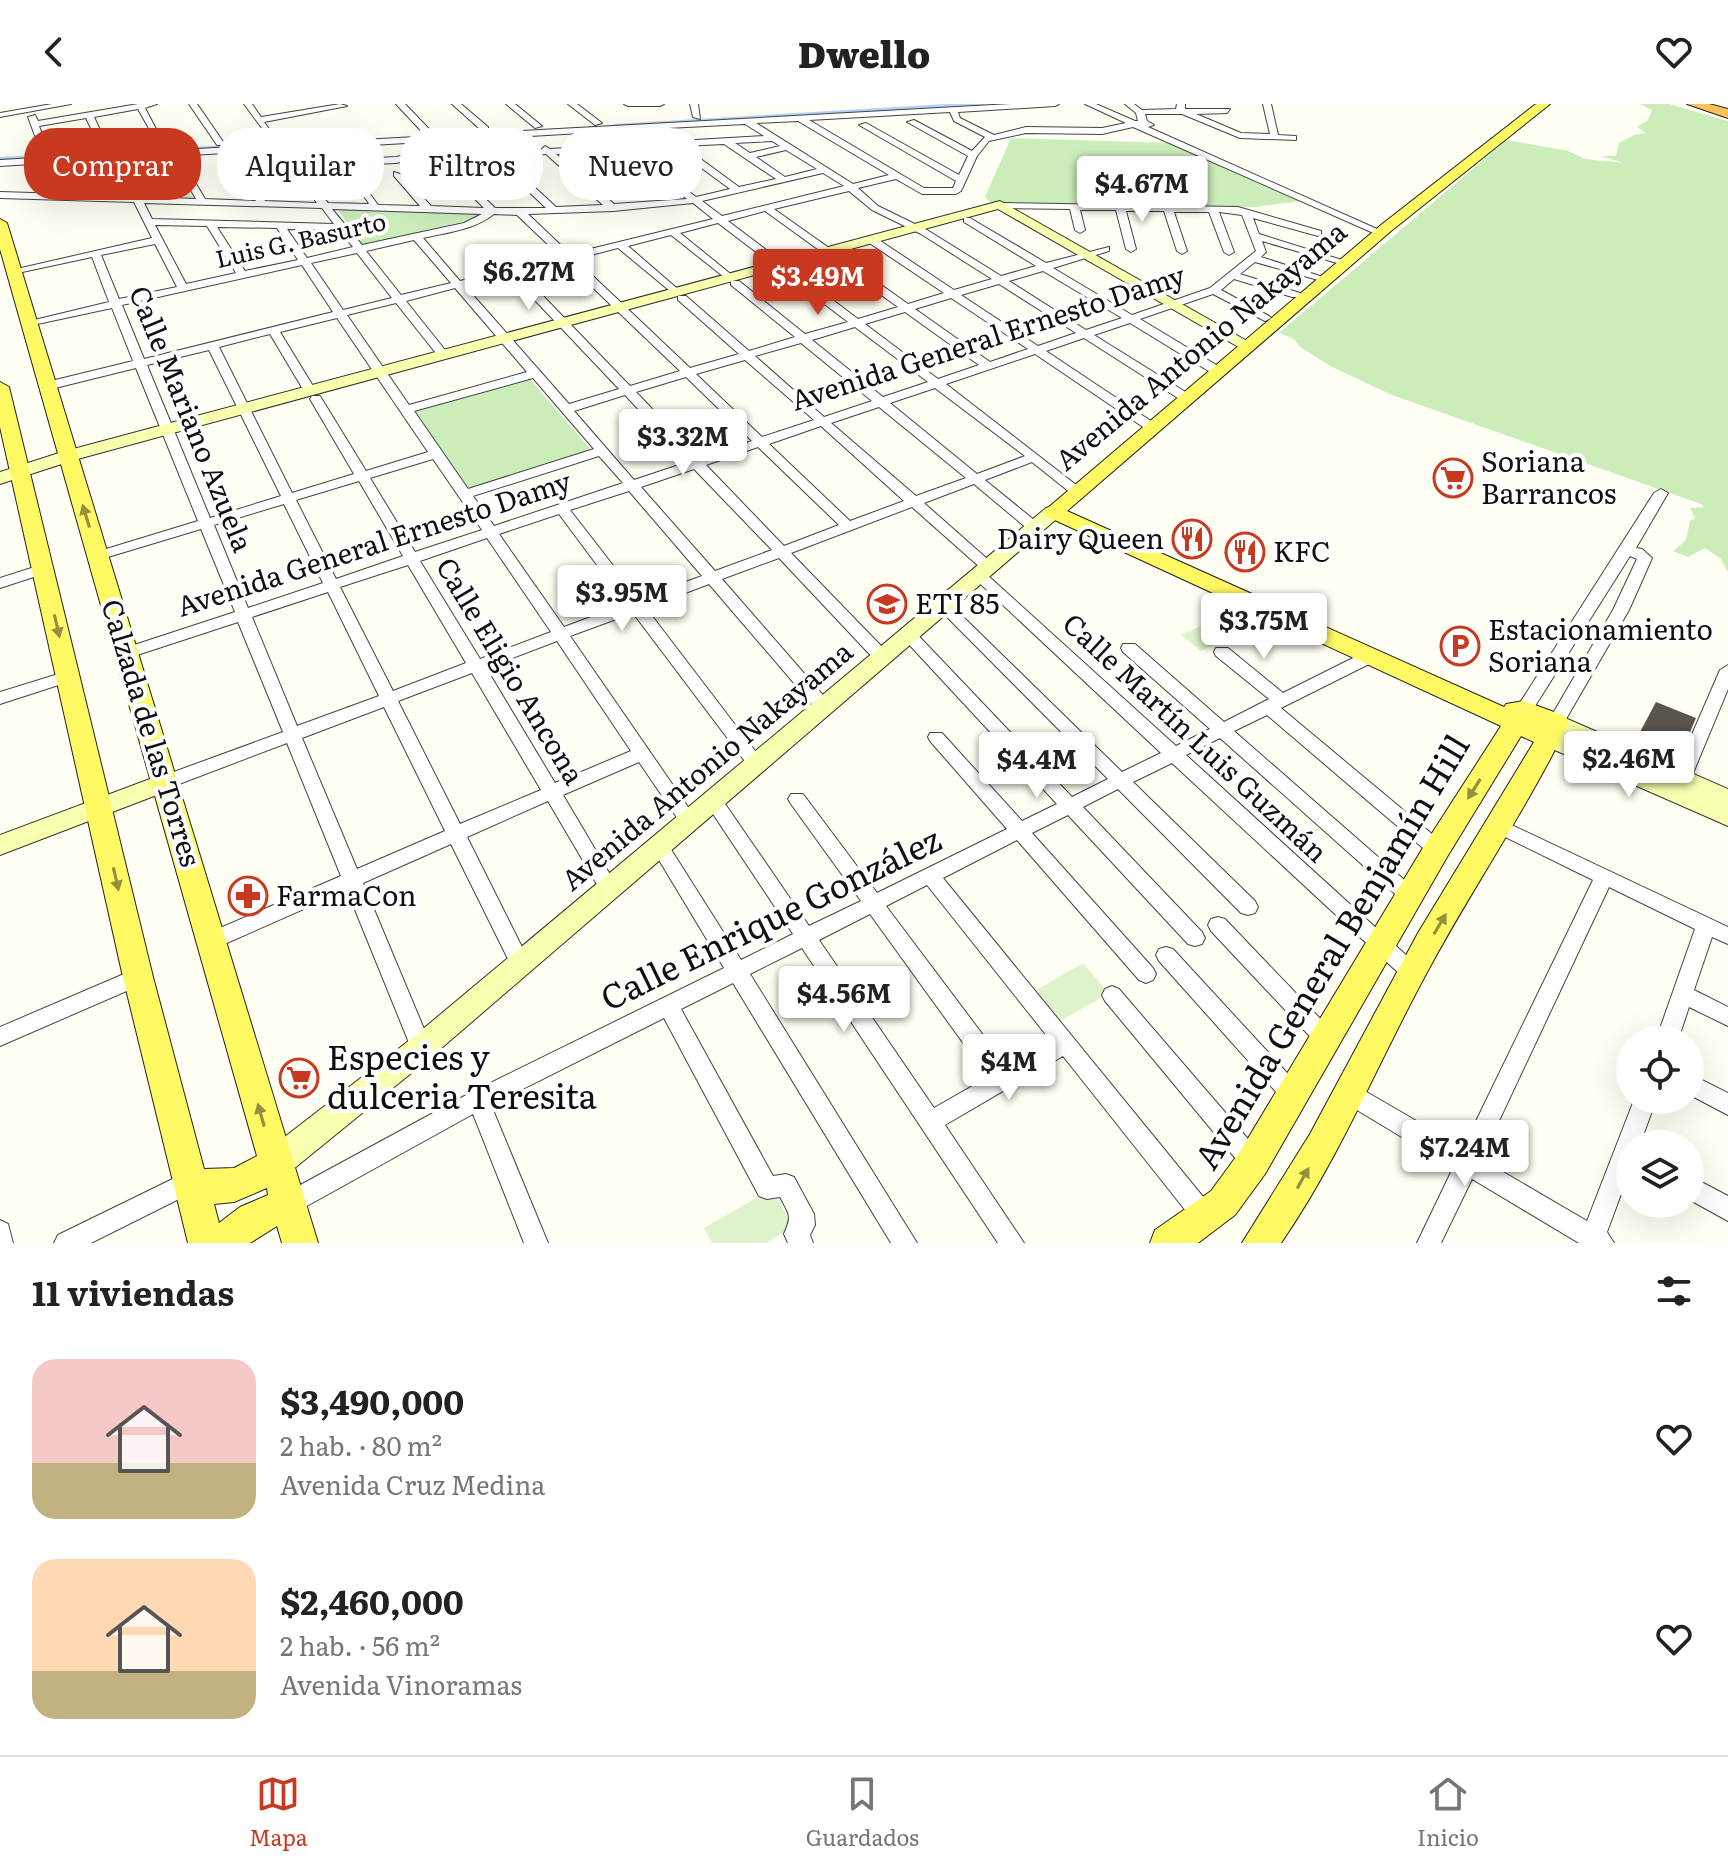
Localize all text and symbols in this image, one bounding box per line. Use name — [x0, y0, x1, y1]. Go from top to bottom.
text: Dwello — [798, 26, 930, 79]
icon: back — [32, 30, 76, 74]
icon: heart — [1652, 30, 1696, 74]
chip: Comprar — [24, 128, 201, 200]
chip: Alquilar — [217, 128, 384, 200]
chip: Filtros — [400, 128, 543, 200]
chip: Nuevo — [559, 128, 702, 200]
pin: $4.67M — [1077, 156, 1207, 224]
text: $4.67M — [1095, 162, 1189, 201]
street label: Luis G. Basurto — [212, 202, 389, 275]
street label: Avenida Antonio Nakayama — [1045, 210, 1355, 479]
pin: $6.27M — [464, 244, 594, 312]
pin: $3.49M — [753, 249, 883, 317]
text: $6.27M — [483, 250, 575, 289]
street label: Avenida General Ernesto Damy — [785, 252, 1191, 420]
text: $3.49M — [771, 255, 865, 294]
street label: Calle Mariano Azuela — [120, 279, 265, 558]
pin: $3.32M — [618, 409, 748, 477]
text: $3.32M — [637, 415, 729, 454]
place label: Soriana Barrancos — [1481, 439, 1616, 513]
supermarket icon: Soriana Barrancos — [1432, 457, 1474, 499]
street label: Avenida General Ernesto Damy — [171, 458, 577, 626]
one-way arrow — [79, 504, 92, 528]
place label: Dairy Queen — [997, 516, 1164, 558]
restaurant icon: Dairy Queen — [1171, 518, 1213, 560]
place label: KFC — [1273, 529, 1331, 571]
restaurant icon: KFC — [1224, 531, 1266, 573]
street label: Calle Eligio Ancona — [427, 548, 596, 792]
pin: $3.95M — [557, 565, 687, 633]
text: $3.95M — [575, 571, 669, 610]
place label: ETI 85 — [915, 581, 999, 623]
school or university icon: ETI 85 — [866, 583, 908, 625]
pin: $3.75M — [1199, 593, 1329, 661]
street label: Calzada de las Torres — [92, 594, 214, 871]
text: $3.75M — [1219, 599, 1309, 638]
street label: Calle Martín Luis Guzmán — [1054, 602, 1338, 871]
place label: Estacionamiento Soriana — [1488, 607, 1713, 681]
one-way arrow — [51, 614, 64, 639]
parking icon: Estacionamiento Soriana — [1439, 625, 1481, 667]
street label: Avenida Antonio Nakayama — [551, 630, 861, 899]
street label: Avenida General Benjamín Hill — [1179, 724, 1479, 1177]
pin: $2.46M — [1564, 731, 1694, 799]
pin: $4.4M — [981, 732, 1093, 800]
text: $2.46M — [1582, 737, 1676, 776]
text: $4.4M — [997, 738, 1077, 777]
one-way arrow — [1467, 778, 1481, 800]
street label: Calle Enrique González — [591, 812, 948, 1021]
one-way arrow — [110, 867, 123, 892]
place label: FarmaCon — [276, 873, 417, 915]
pharmacy icon: FarmaCon — [227, 875, 269, 917]
one-way arrow — [1432, 913, 1446, 935]
pin: $4.56M — [779, 966, 909, 1034]
text: $4.56M — [797, 972, 891, 1011]
map controls — [1616, 1026, 1704, 1218]
button: locate — [1616, 1026, 1704, 1114]
place label: Especies y dulceria Teresita — [327, 1030, 598, 1119]
pin: $4M — [970, 1034, 1048, 1102]
text: $4M — [981, 1040, 1037, 1079]
supermarket icon: Especies y dulceria Teresita — [278, 1057, 320, 1099]
one-way arrow — [255, 1102, 267, 1127]
pin: $7.24M — [1400, 1120, 1530, 1188]
text: $7.24M — [1420, 1126, 1510, 1165]
button: layers — [1616, 1130, 1704, 1218]
one-way arrow — [1296, 1166, 1309, 1189]
text: 11 viviendas — [32, 1266, 234, 1316]
icon: filters — [1652, 1269, 1696, 1313]
text: $3,490,000 — [280, 1375, 464, 1425]
icon: home — [96, 1391, 192, 1487]
icon: heart — [1652, 1417, 1696, 1461]
text: 2 hab. · 80 m² — [280, 1425, 442, 1464]
text: Avenida Cruz Medina — [280, 1464, 545, 1503]
text: $2,460,000 — [280, 1575, 464, 1625]
icon: home — [96, 1591, 192, 1687]
icon: heart — [1652, 1617, 1696, 1661]
text: 2 hab. · 56 m² — [280, 1625, 440, 1664]
text: Avenida Vinoramas — [280, 1664, 522, 1703]
tab: Mapa — [249, 1772, 308, 1853]
tab: Guardados — [806, 1772, 919, 1853]
tab: Inicio — [1417, 1772, 1479, 1853]

